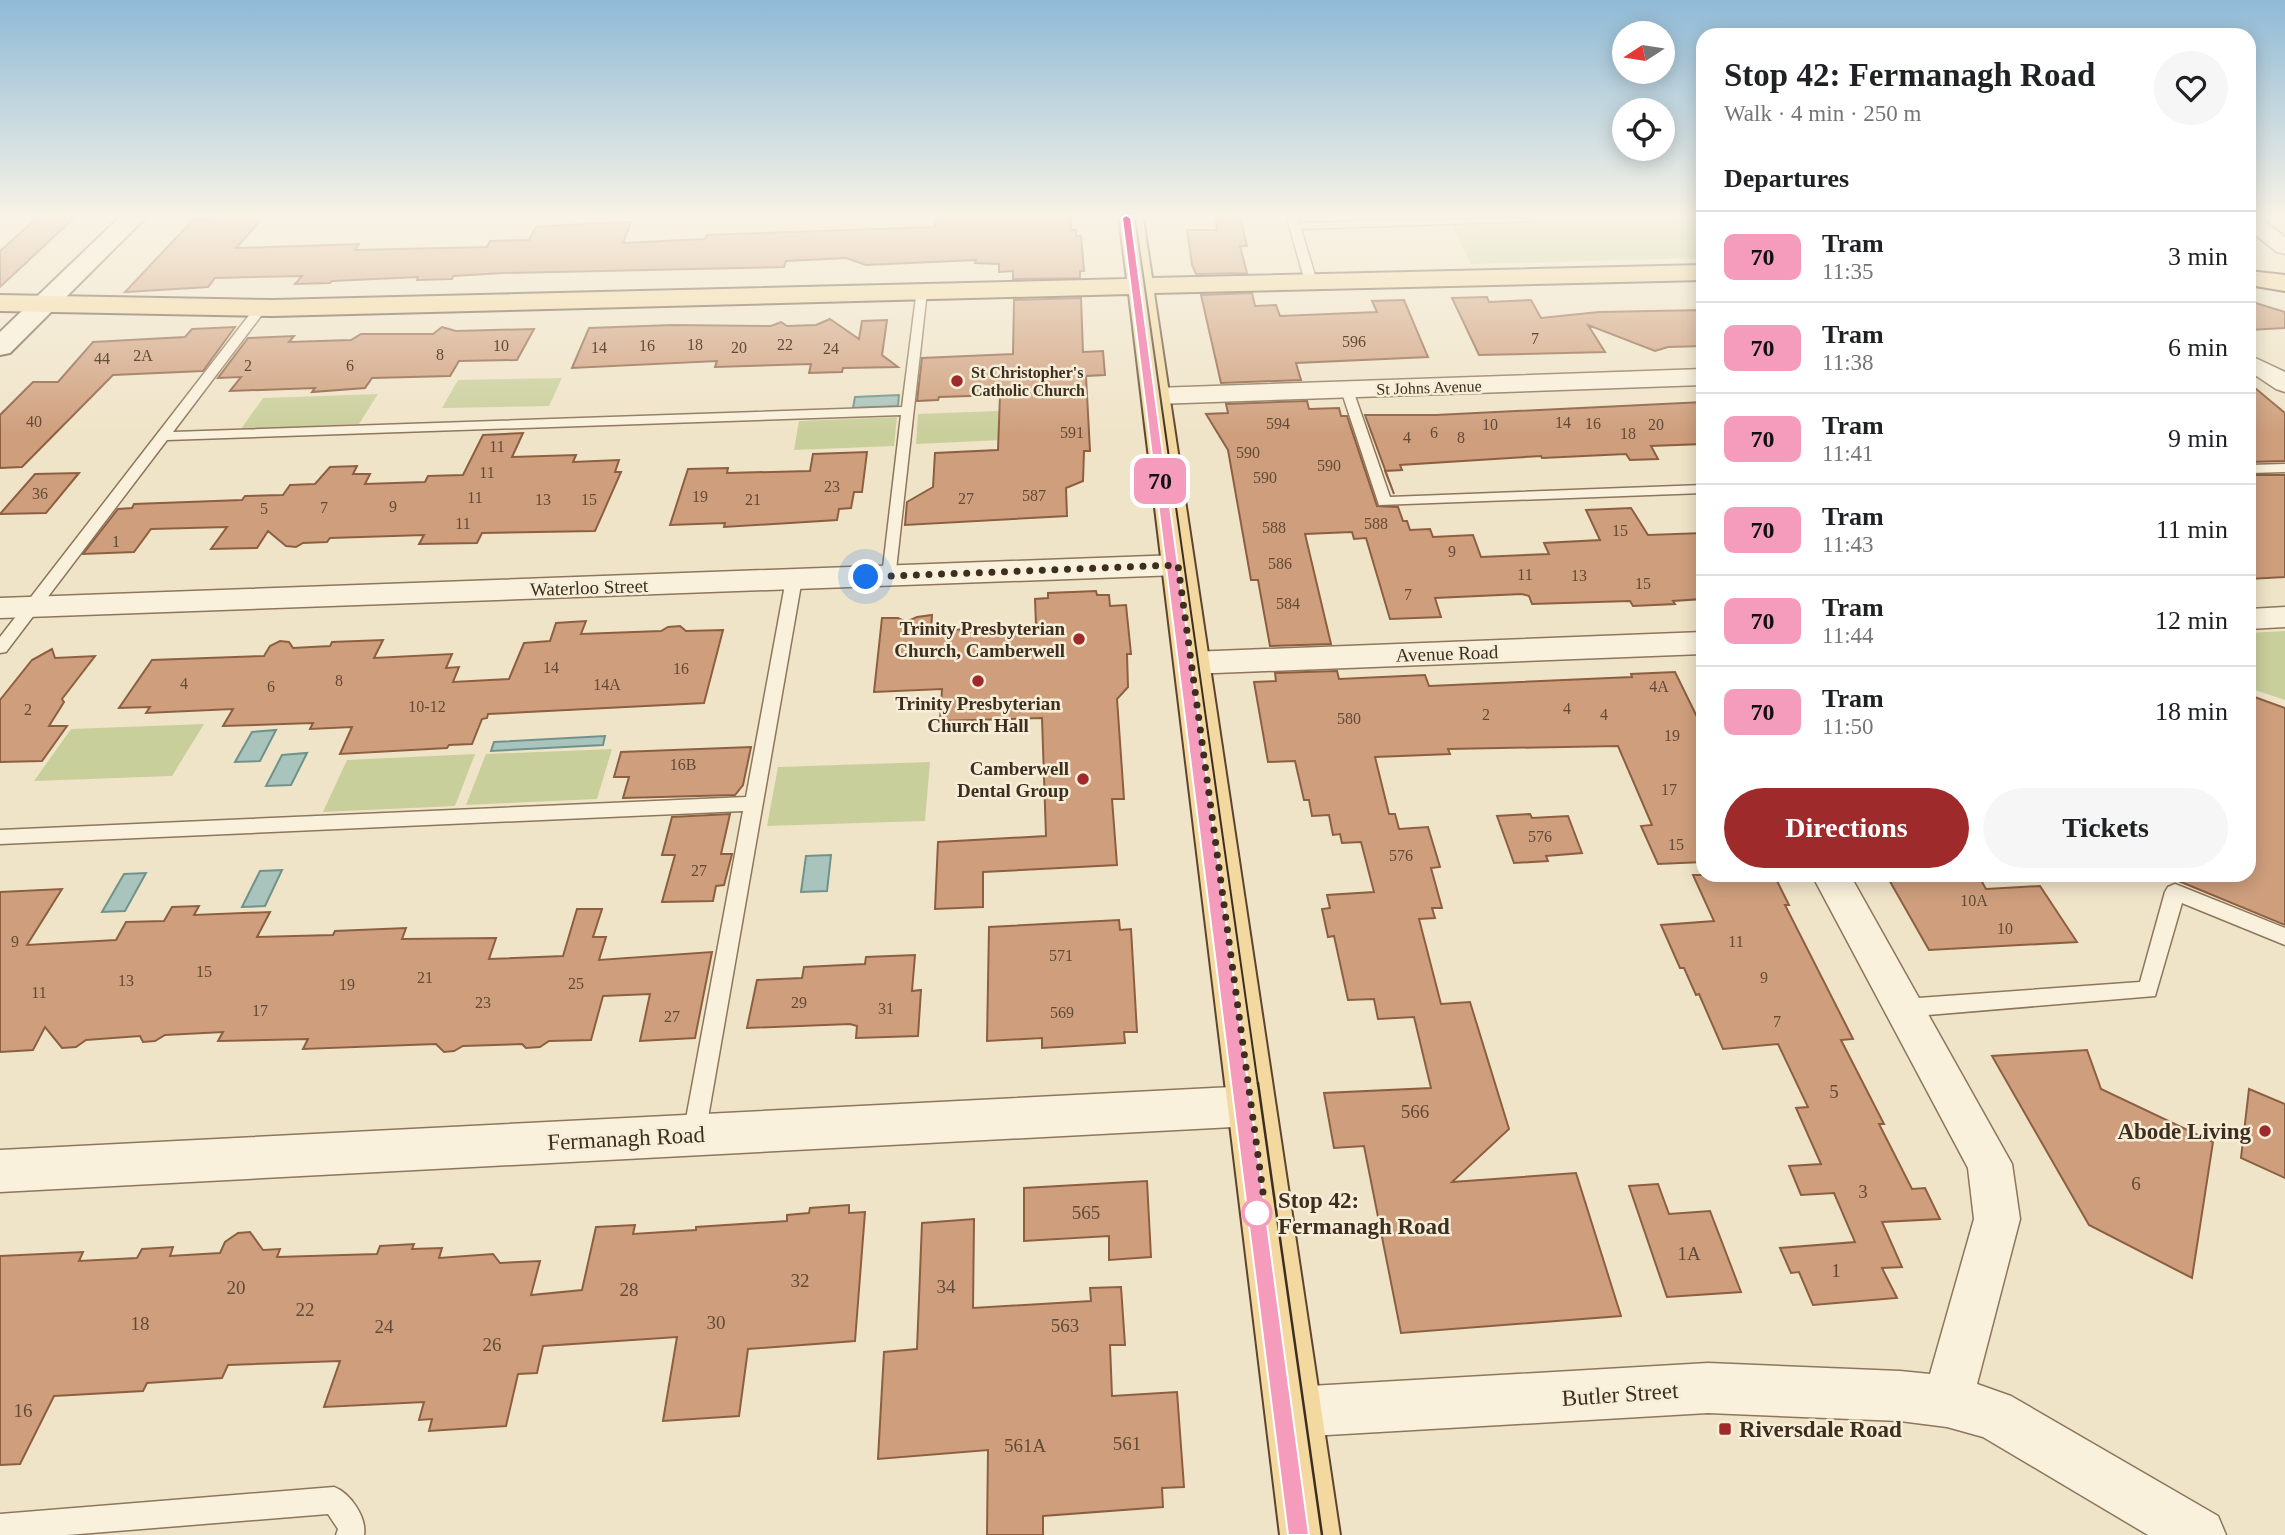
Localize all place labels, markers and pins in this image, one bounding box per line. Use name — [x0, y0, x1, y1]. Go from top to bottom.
place label: St Christopher's Catholic Church — [971, 364, 1085, 399]
marker: St Christopher's Catholic Church — [949, 373, 965, 389]
place label: Trinity Presbyterian Church, Camberwell — [894, 618, 1065, 661]
marker: Trinity Presbyterian Church, Camberwell — [1071, 631, 1087, 647]
marker: Trinity Presbyterian Church Hall — [970, 673, 986, 689]
place label: Trinity Presbyterian Church Hall — [895, 693, 1061, 736]
place label: Camberwell Dental Group — [957, 758, 1069, 801]
marker: Camberwell Dental Group — [1075, 771, 1091, 787]
place label: Abode Living — [2117, 1119, 2251, 1144]
marker: Abode Living — [2257, 1123, 2273, 1139]
place label: Stop 42: Fermanagh Road — [1278, 1188, 1450, 1239]
marker: Stop 42: Fermanagh Road — [1242, 1198, 1272, 1228]
place label: Riversdale Road — [1739, 1417, 1902, 1442]
marker: Riversdale Road — [1717, 1421, 1733, 1437]

